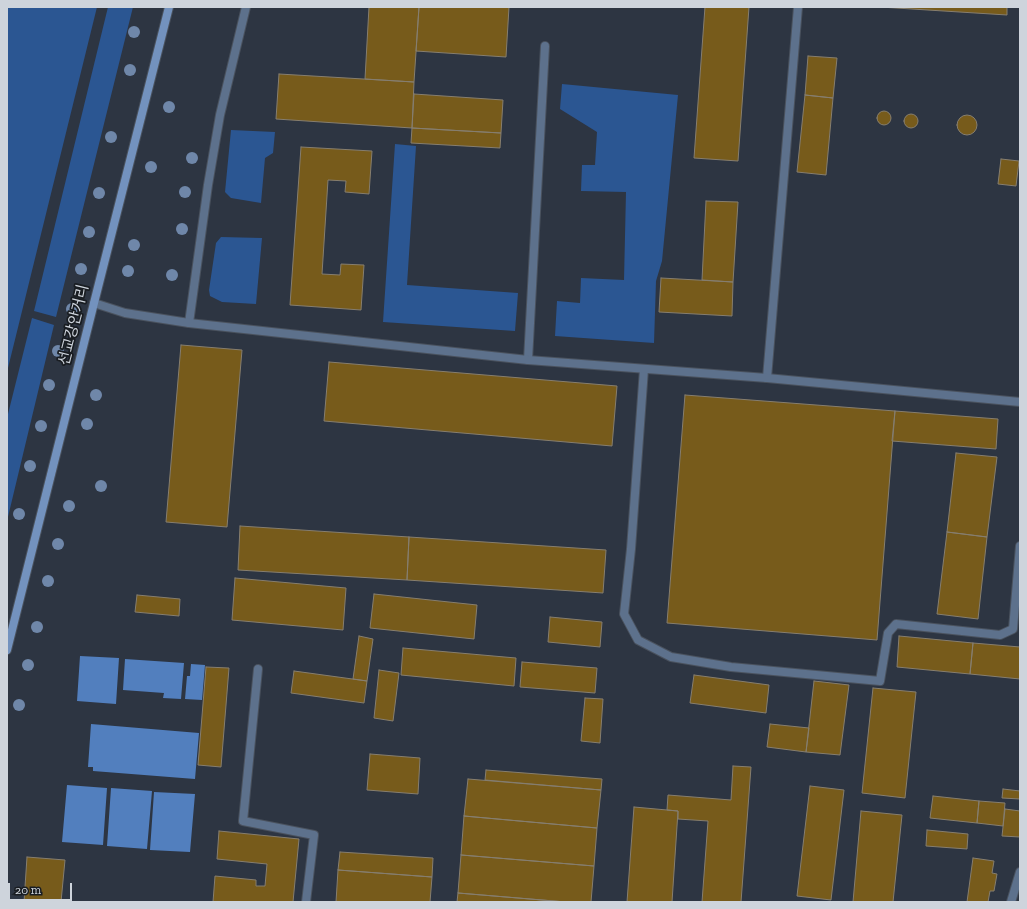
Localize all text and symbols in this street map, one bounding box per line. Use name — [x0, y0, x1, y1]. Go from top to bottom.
street label: 선교강안거리 — [55, 283, 93, 367]
scale bar — [10, 875, 74, 901]
text: 20 m — [15, 883, 41, 897]

